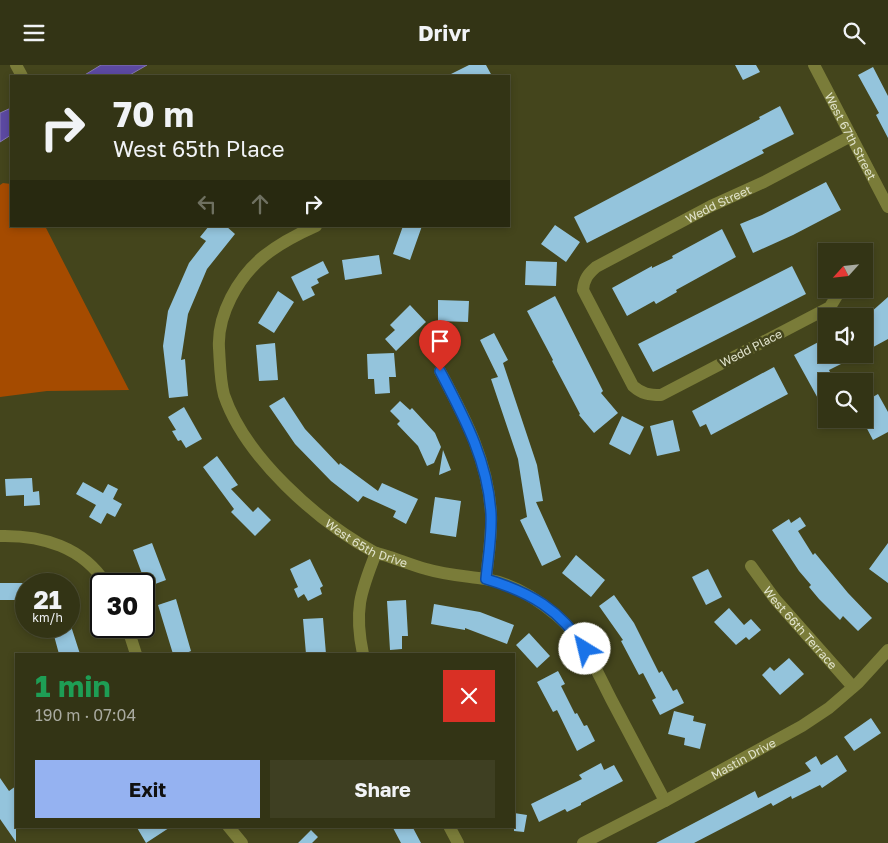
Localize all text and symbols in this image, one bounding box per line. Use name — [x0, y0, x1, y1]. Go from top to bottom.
icon: menu — [20, 19, 48, 47]
text: Drivr — [418, 19, 470, 46]
icon: search — [840, 19, 868, 47]
street label: West 67th Street — [822, 90, 880, 182]
text: 70 m — [113, 93, 194, 135]
icon: right — [30, 95, 95, 160]
text: West 65th Place — [113, 135, 285, 162]
street label: Wedd Street — [683, 181, 754, 226]
icon: left — [193, 190, 221, 218]
icon: ahead — [246, 190, 274, 218]
icon: right — [299, 190, 327, 218]
north arrow — [818, 243, 872, 297]
map controls — [818, 243, 873, 428]
button: sound — [818, 308, 873, 363]
pin — [419, 320, 461, 371]
street label: Wedd Place — [717, 326, 785, 370]
icon: arrive — [426, 327, 454, 355]
button: search — [818, 373, 873, 428]
street label: West 65th Drive — [322, 515, 410, 570]
speed limit sign: 30 — [90, 573, 155, 638]
street label: West 66th Terrace — [761, 583, 841, 672]
text: 21 — [33, 584, 62, 615]
text: km/h — [32, 610, 63, 625]
position arrow — [558, 622, 610, 674]
text: 1 min — [35, 668, 111, 704]
button: close — [443, 670, 495, 722]
text: 190 m · 07:04 — [35, 705, 136, 725]
street label: Mastin Drive — [708, 735, 778, 782]
button: Exit — [35, 760, 260, 818]
button: Share — [270, 760, 495, 818]

